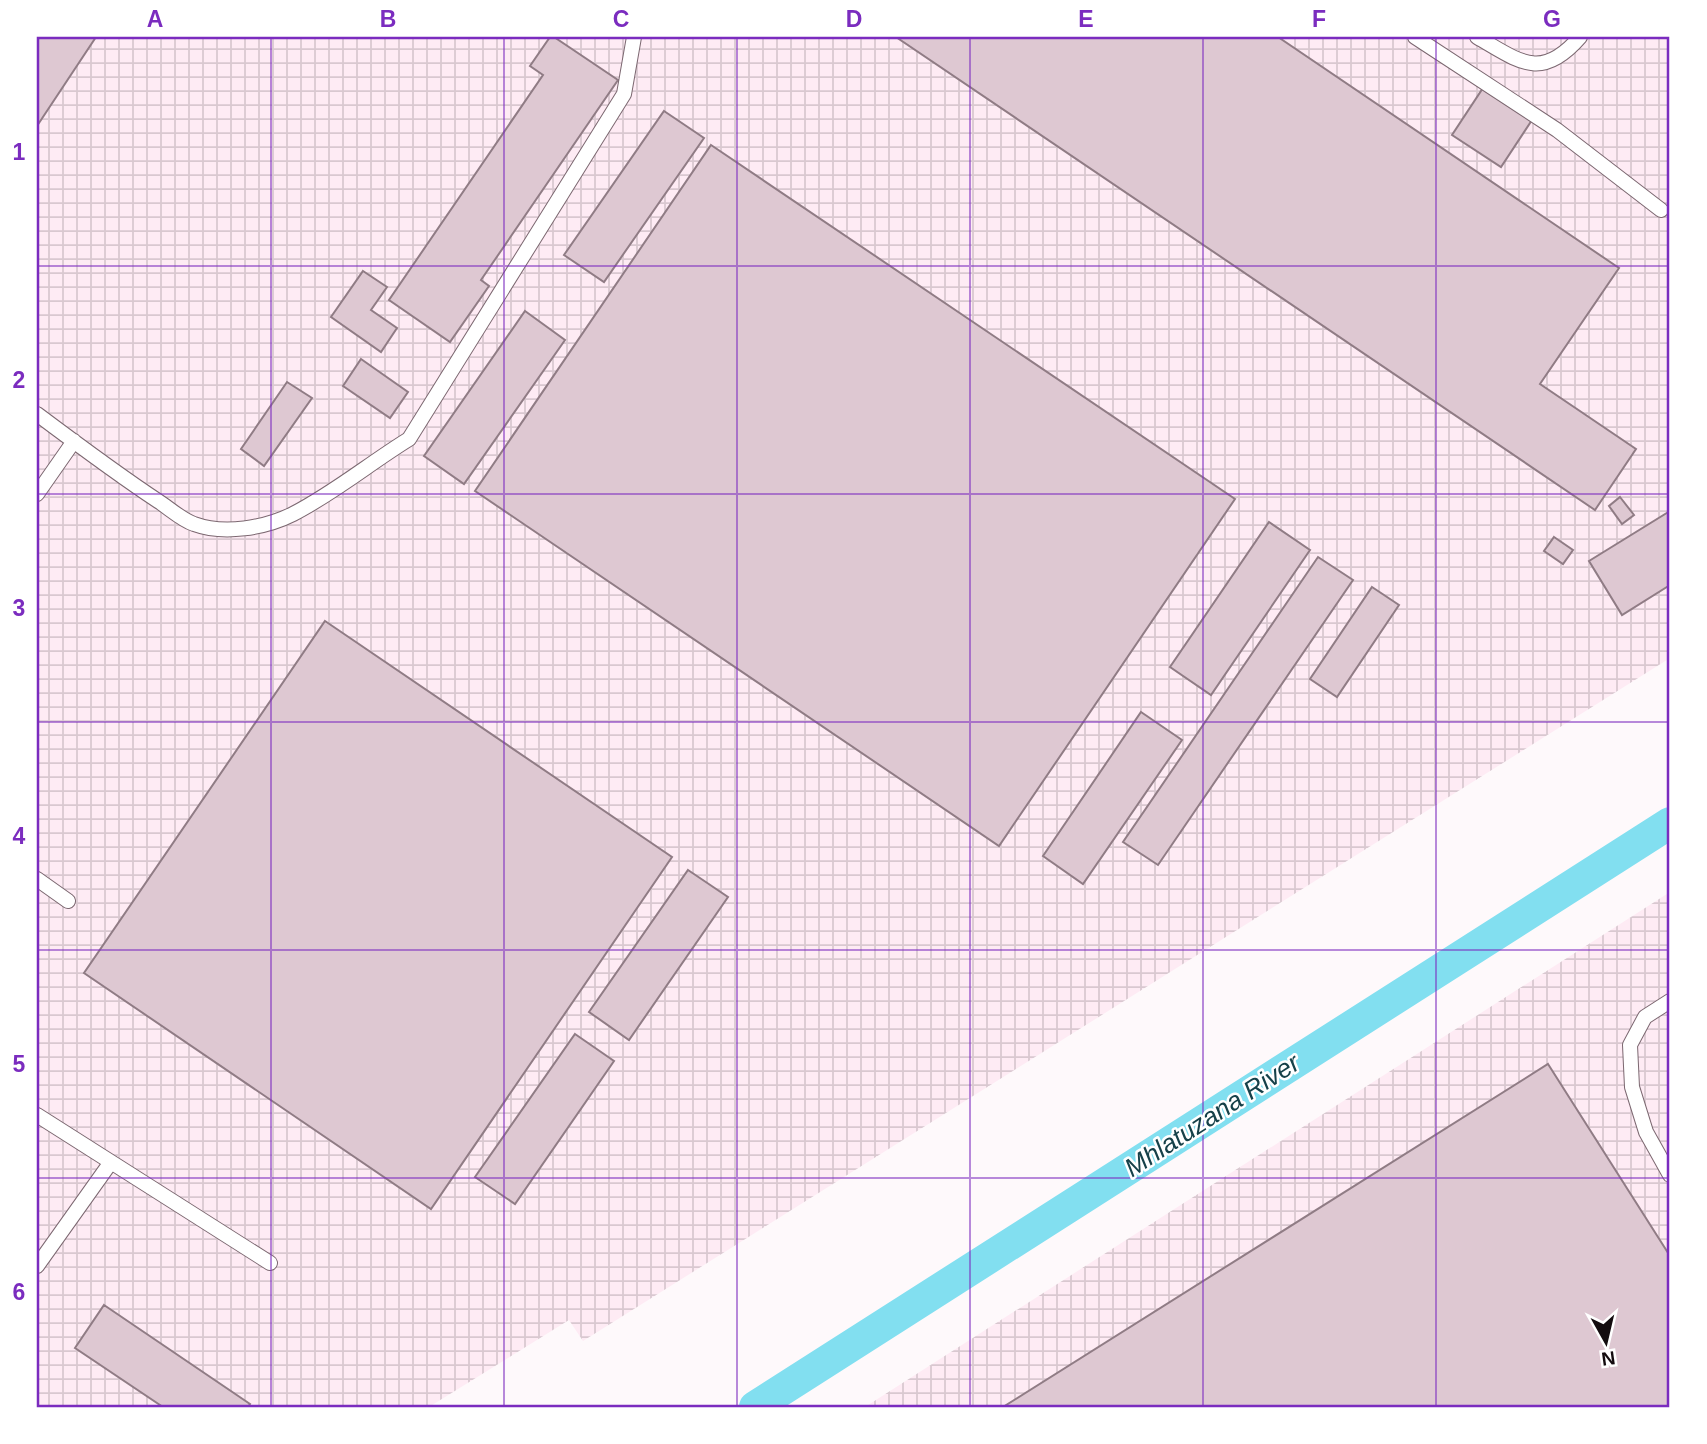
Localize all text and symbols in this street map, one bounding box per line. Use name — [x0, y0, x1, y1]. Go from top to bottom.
text: A — [147, 6, 163, 32]
text: B — [380, 6, 396, 32]
text: C — [613, 6, 629, 32]
text: D — [846, 6, 862, 32]
text: E — [1078, 6, 1094, 32]
text: F — [1312, 6, 1326, 32]
text: G — [1543, 6, 1561, 32]
text: 1 — [13, 139, 26, 165]
text: 2 — [13, 367, 25, 393]
text: 3 — [13, 595, 25, 621]
text: 4 — [13, 823, 26, 849]
water label: Mhlatuzana River — [1119, 1047, 1306, 1183]
text: 5 — [13, 1051, 26, 1077]
text: 6 — [13, 1279, 25, 1305]
north arrow — [1570, 1308, 1640, 1378]
text: N — [1600, 1347, 1617, 1370]

